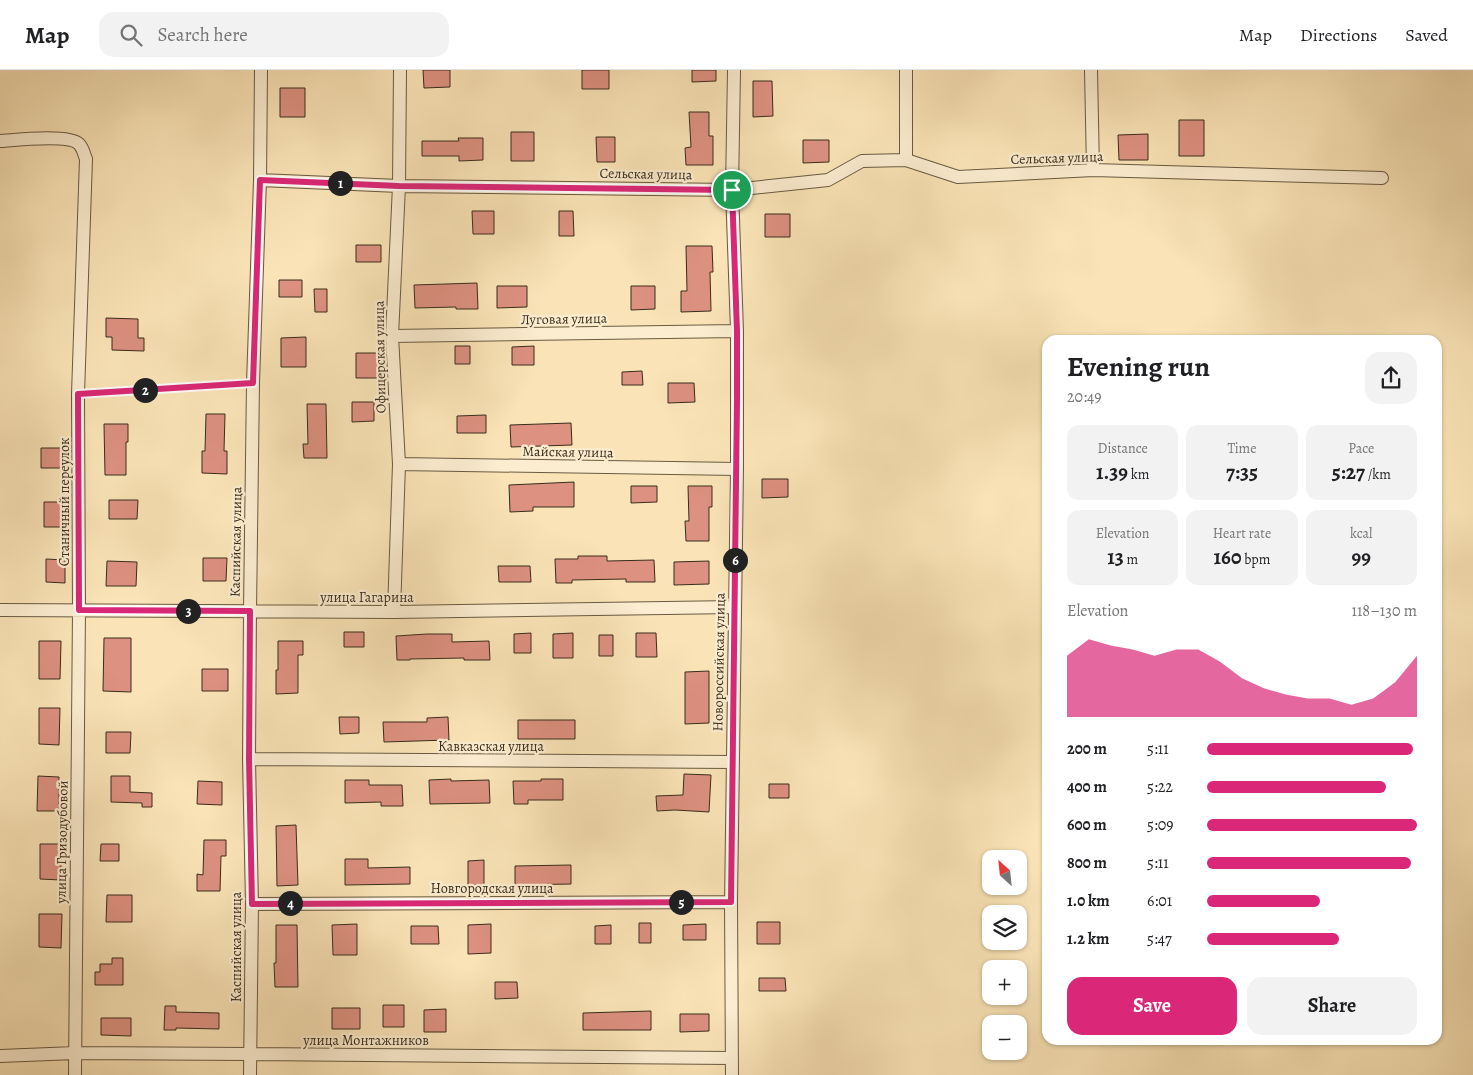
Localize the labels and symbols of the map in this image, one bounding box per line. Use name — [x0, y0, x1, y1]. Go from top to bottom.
street label: Сельская улица — [1010, 147, 1104, 169]
street label: Сельская улица — [599, 164, 693, 184]
pin — [711, 169, 753, 211]
pin: 1 — [328, 170, 352, 196]
street label: Офицерская улица — [370, 300, 390, 414]
street label: Луговая улица — [521, 309, 608, 329]
pin: 2 — [132, 378, 158, 402]
street label: Станичный переулок — [55, 438, 74, 566]
street label: Майская улица — [522, 442, 614, 462]
street label: Каспийская улица — [226, 486, 246, 597]
pin: 6 — [722, 548, 748, 572]
street label: улица Гагарина — [319, 588, 414, 607]
street label: Новороссийская улица — [708, 592, 730, 731]
pin: 3 — [176, 598, 200, 624]
street label: Кавказская улица — [438, 737, 545, 756]
street label: улица Гризодубовой — [51, 780, 73, 905]
north arrow — [982, 850, 1028, 895]
street label: Новгородская улица — [430, 879, 554, 898]
pin: 4 — [278, 890, 302, 916]
pin: 5 — [668, 890, 694, 914]
street label: Каспийская улица — [227, 891, 246, 1002]
street label: улица Монтажников — [302, 1031, 429, 1050]

